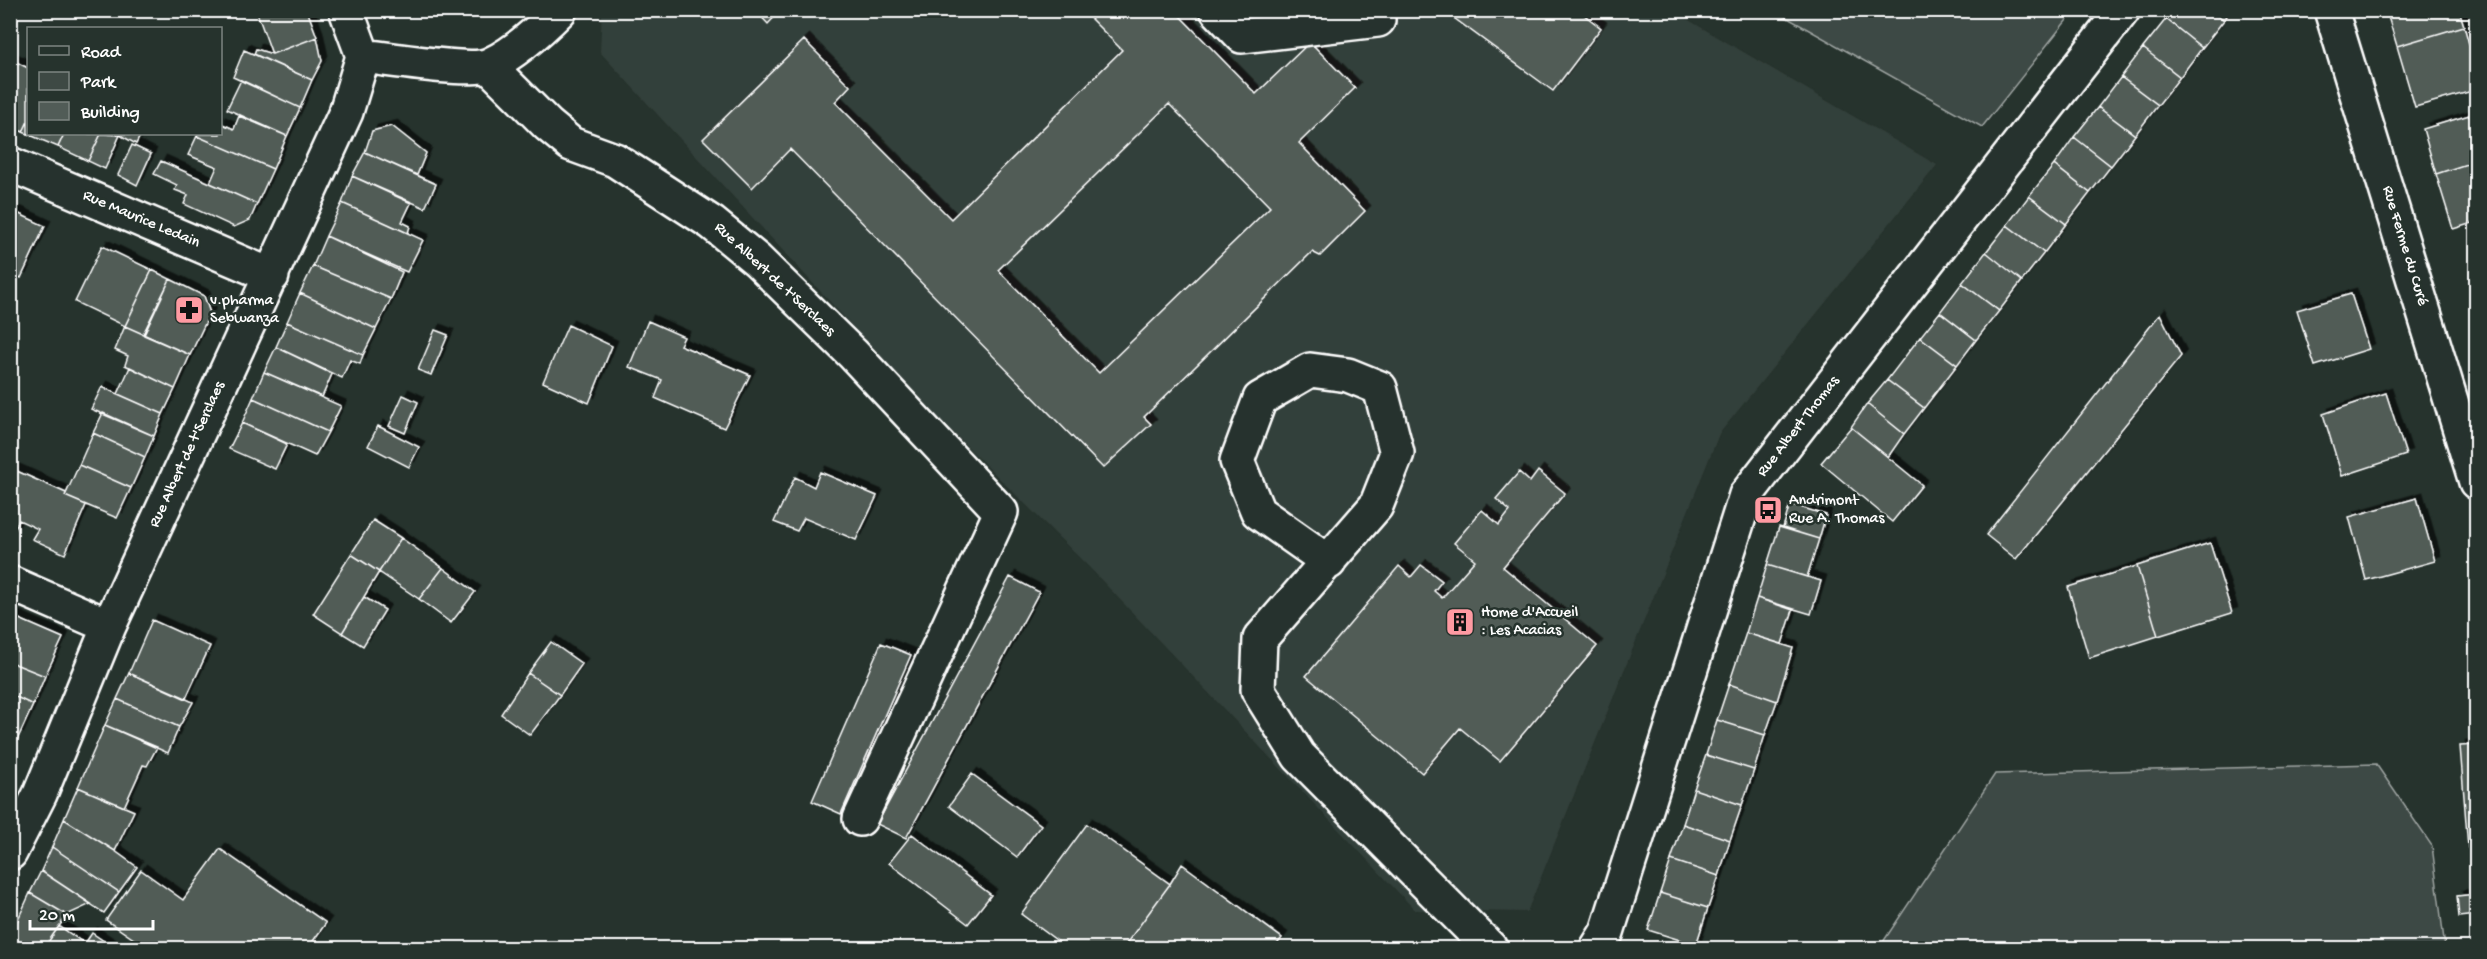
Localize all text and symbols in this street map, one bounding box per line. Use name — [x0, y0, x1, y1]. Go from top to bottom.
legend — [27, 27, 222, 135]
text: Road — [81, 43, 122, 64]
text: Park — [80, 73, 117, 94]
text: Building — [80, 103, 140, 124]
street label: Rue Ferme du Curé — [2377, 184, 2431, 309]
street label: Rue Maurice Ledain — [80, 187, 203, 253]
street label: Rue Albert de t'Serclaes — [709, 219, 839, 342]
place label: v.pharma Sebwanza — [210, 292, 280, 329]
pharmacy icon: v.pharma Sebwanza — [173, 294, 205, 326]
street label: Rue Albert Thomas — [1754, 372, 1845, 481]
street label: Rue Albert de t'Serclaes — [146, 378, 231, 531]
place label: Andrimont Rue A. Thomas — [1789, 492, 1885, 529]
bus stop icon: Andrimont Rue A. Thomas — [1752, 494, 1784, 526]
place label: Home d'Accueil : Les Acacias — [1481, 604, 1578, 641]
building icon: Home d'Accueil : Les Acacias — [1444, 606, 1476, 638]
scale bar — [30, 893, 153, 931]
text: 20 m — [39, 906, 75, 927]

